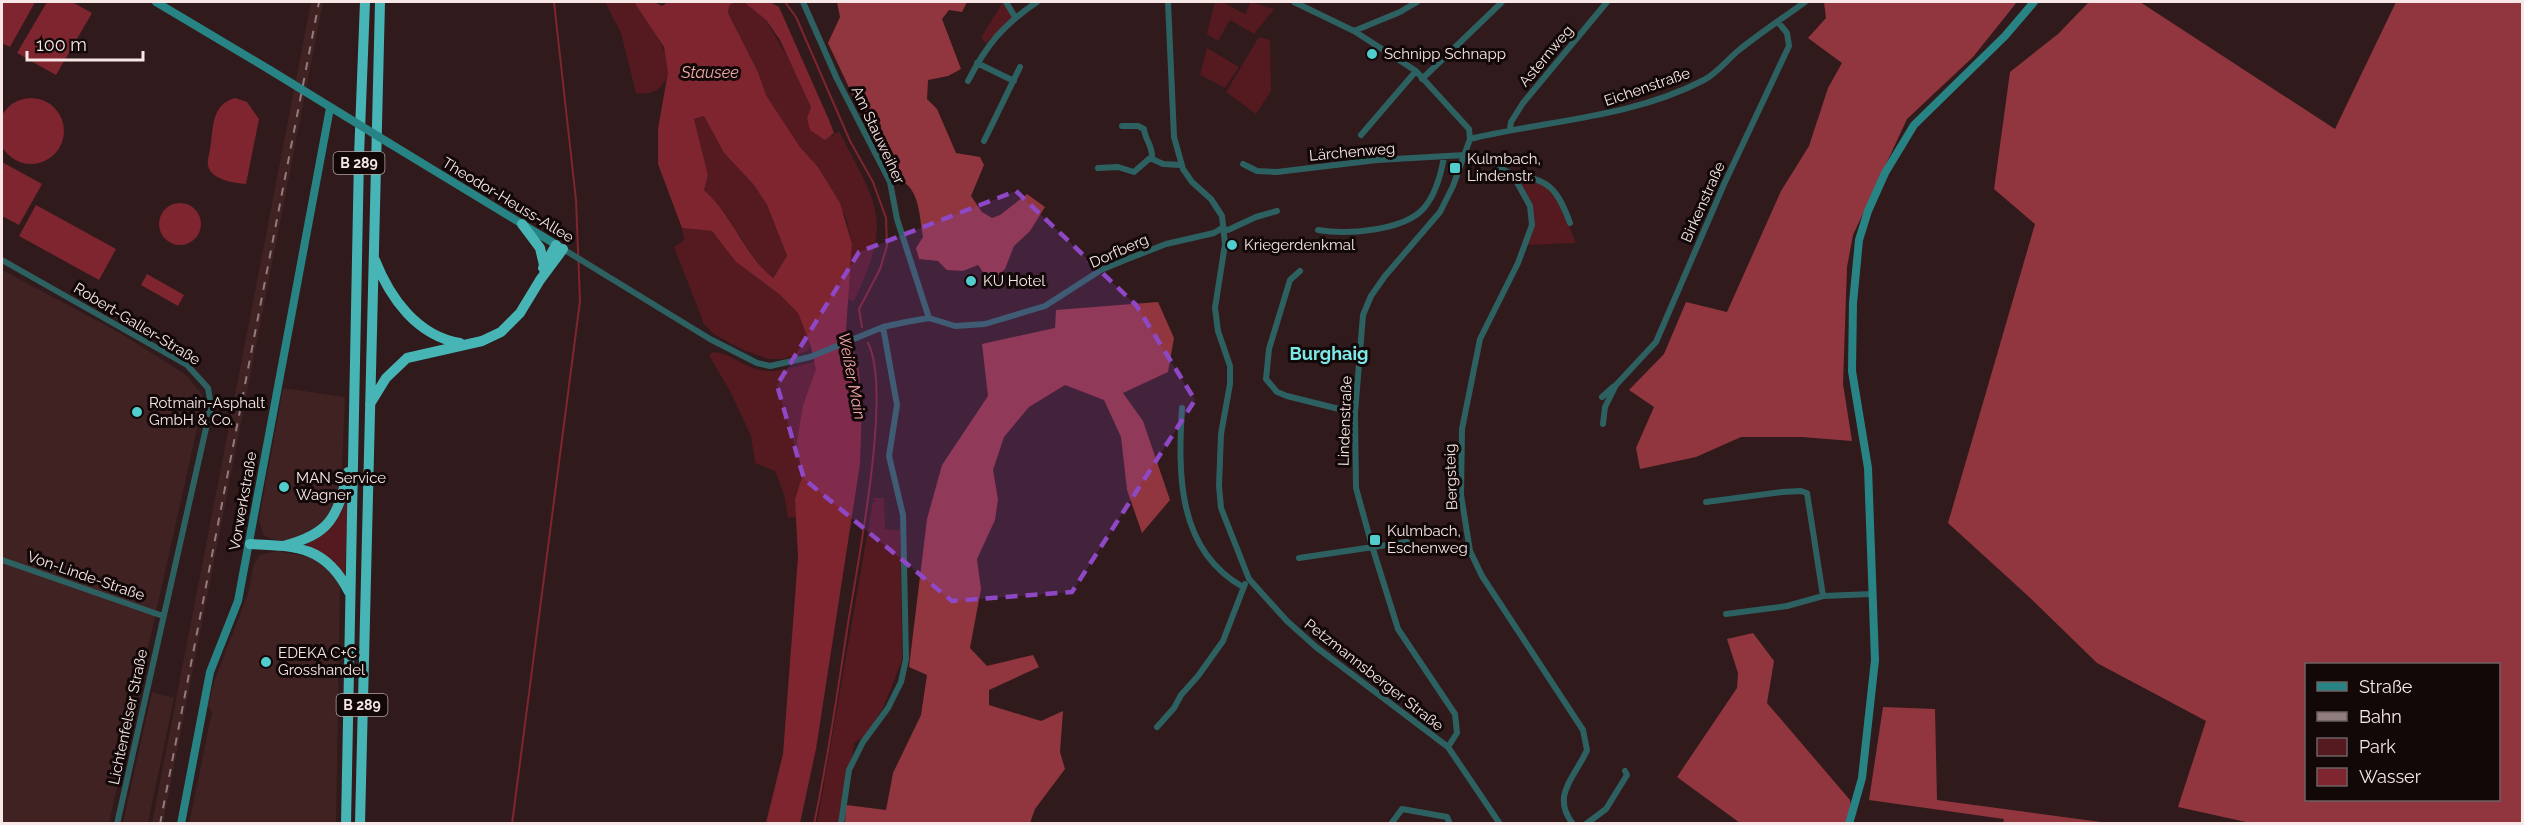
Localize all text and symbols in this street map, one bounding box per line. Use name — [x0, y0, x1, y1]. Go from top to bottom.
street label: Asternweg — [1515, 22, 1577, 90]
scale bar — [27, 24, 142, 62]
text: 100 m — [36, 34, 87, 55]
place label: Schnipp Schnapp — [1384, 45, 1506, 63]
marker: Schnipp Schnapp — [1365, 47, 1379, 61]
water label: Stausee — [680, 63, 739, 82]
street label: Eichenstraße — [1602, 64, 1693, 110]
street label: Am Stauweiher — [848, 83, 909, 187]
street label: Lärchenweg — [1308, 139, 1396, 165]
place label: Kulmbach, Lindenstr. — [1467, 150, 1541, 185]
road number: B 289 — [334, 152, 385, 174]
street label: Theodor-Heuss-Allee — [439, 154, 577, 247]
street label: Birkenstraße — [1677, 159, 1729, 245]
marker: Kulmbach, Lindenstr. — [1448, 161, 1462, 175]
street label: Dorfberg — [1087, 230, 1151, 272]
place label: Kriegerdenkmal — [1244, 236, 1356, 254]
marker: Kriegerdenkmal — [1225, 238, 1239, 252]
place label: KU Hotel — [983, 272, 1046, 290]
marker: KU Hotel — [964, 274, 978, 288]
street label: Robert-Galler-Straße — [70, 279, 204, 369]
water label: Weißer Main — [834, 331, 870, 421]
district label: Burghaig — [1290, 343, 1368, 364]
street label: Lindenstraße — [1334, 375, 1356, 466]
place label: Rotmain-Asphalt GmbH & Co. — [149, 394, 265, 429]
marker: Rotmain-Asphalt GmbH & Co. — [130, 405, 144, 419]
street label: Bergsteig — [1441, 443, 1461, 511]
street label: Vorwerkstraße — [225, 450, 261, 552]
place label: MAN Service Wagner — [296, 469, 386, 504]
marker: MAN Service Wagner — [277, 480, 291, 494]
place label: Kulmbach, Eschenweg — [1387, 522, 1468, 557]
marker: Kulmbach, Eschenweg — [1368, 533, 1382, 547]
street label: Von-Linde-Straße — [25, 547, 147, 605]
street label: Petzmannsberger Straße — [1301, 615, 1447, 735]
place label: EDEKA C+C Grosshandel — [278, 644, 366, 679]
street label: Lichtenfelser Straße — [105, 647, 151, 786]
marker: EDEKA C+C Grosshandel — [259, 655, 273, 669]
legend — [2305, 663, 2500, 801]
text: Straße — [2359, 676, 2413, 697]
road number: B 289 — [336, 694, 388, 716]
text: Bahn — [2359, 706, 2402, 727]
text: Park — [2359, 736, 2396, 757]
text: Wasser — [2359, 766, 2422, 787]

